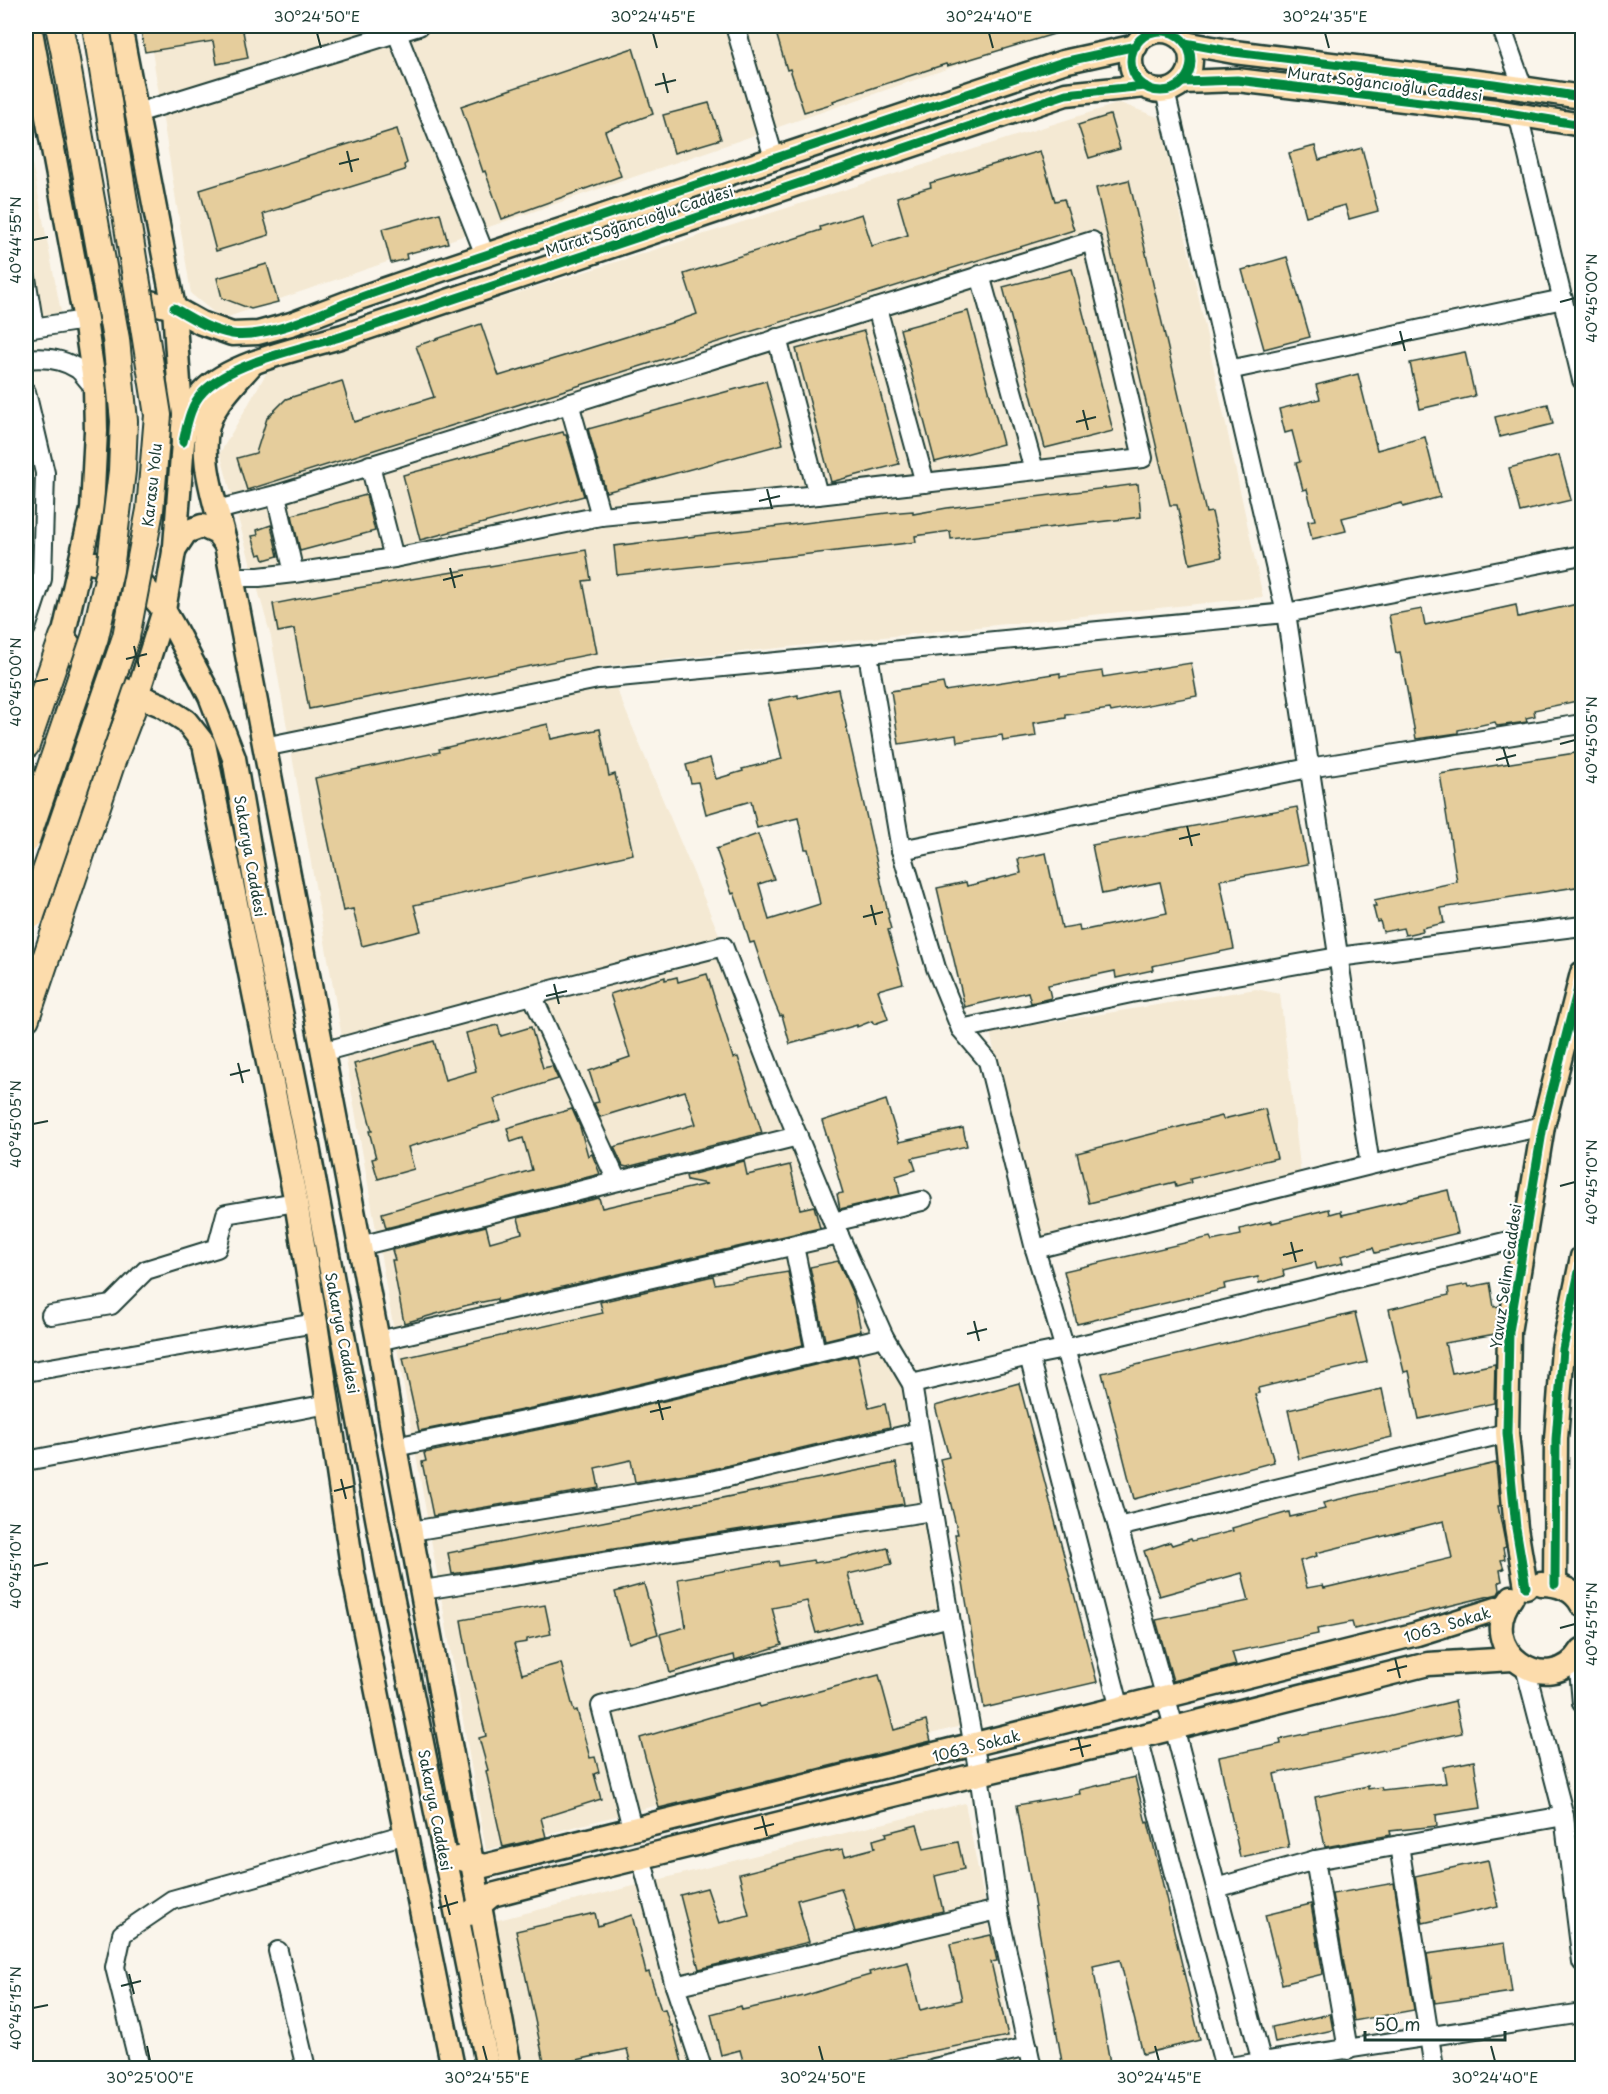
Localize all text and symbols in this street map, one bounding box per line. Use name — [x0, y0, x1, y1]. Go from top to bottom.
text: 30°24'50"E — [274, 4, 360, 27]
text: 30°24'45"E — [610, 4, 696, 27]
text: 30°24'40"E — [946, 4, 1032, 27]
text: 30°24'35"E — [1282, 4, 1368, 27]
street label: Murat Soğancıoğlu Caddesi — [1286, 60, 1484, 106]
street label: Murat Soğancıoğlu Caddesi — [542, 179, 736, 261]
text: 40°44'55"N — [3, 196, 26, 284]
text: 40°45'00"N — [1579, 253, 1602, 343]
street label: Karasu Yolu — [135, 442, 167, 528]
text: 40°45'00"N — [3, 637, 26, 727]
text: 40°45'05"N — [1579, 696, 1602, 784]
street label: Sakarya Caddesi — [229, 793, 273, 919]
text: 40°45'05"N — [3, 1080, 26, 1168]
text: 40°45'10"N — [1579, 1139, 1602, 1225]
street label: Yavuz Selim Caddesi — [1483, 1202, 1527, 1350]
street label: Sakarya Caddesi — [320, 1270, 366, 1396]
text: 40°45'10"N — [3, 1523, 26, 1609]
text: 40°45'15"N — [1579, 1582, 1602, 1666]
street label: 1063. Sokak — [1401, 1600, 1494, 1648]
street label: 1063. Sokak — [930, 1723, 1023, 1767]
street label: Sakarya Caddesi — [413, 1747, 459, 1873]
text: 40°45'15"N — [3, 1966, 26, 2050]
scale bar — [1365, 2004, 1504, 2042]
text: 50 m — [1374, 2010, 1421, 2037]
text: 30°25'00"E — [106, 2065, 194, 2088]
text: 30°24'55"E — [444, 2065, 530, 2088]
text: 30°24'50"E — [780, 2065, 866, 2088]
text: 30°24'45"E — [1116, 2065, 1202, 2088]
text: 30°24'40"E — [1452, 2065, 1538, 2088]

